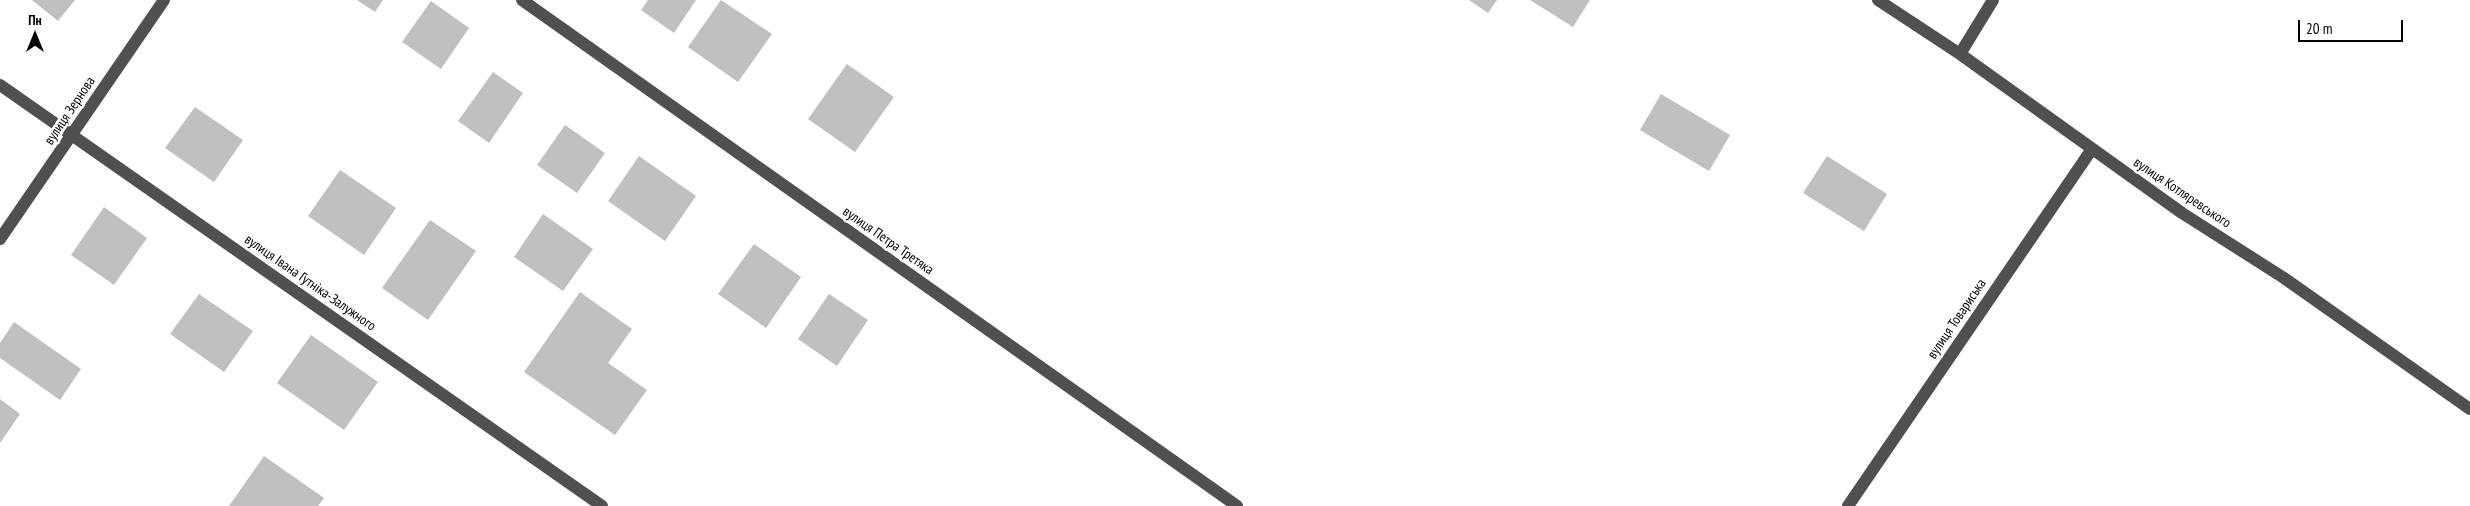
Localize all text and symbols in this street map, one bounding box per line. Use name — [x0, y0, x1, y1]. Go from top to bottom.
north arrow — [10, 10, 60, 60]
scale bar — [2300, 10, 2405, 42]
text: Пн — [28, 11, 42, 29]
text: 20 m — [2306, 19, 2332, 38]
street label: вулиця Зернова — [41, 74, 99, 148]
street label: вулиця Котляревського — [2130, 154, 2234, 232]
street label: вулиця Петра Третяка — [839, 203, 937, 279]
street label: вулиця Івана Гутніка-Залужного — [241, 231, 379, 335]
street label: вулиця Товариська — [1924, 276, 1990, 362]

